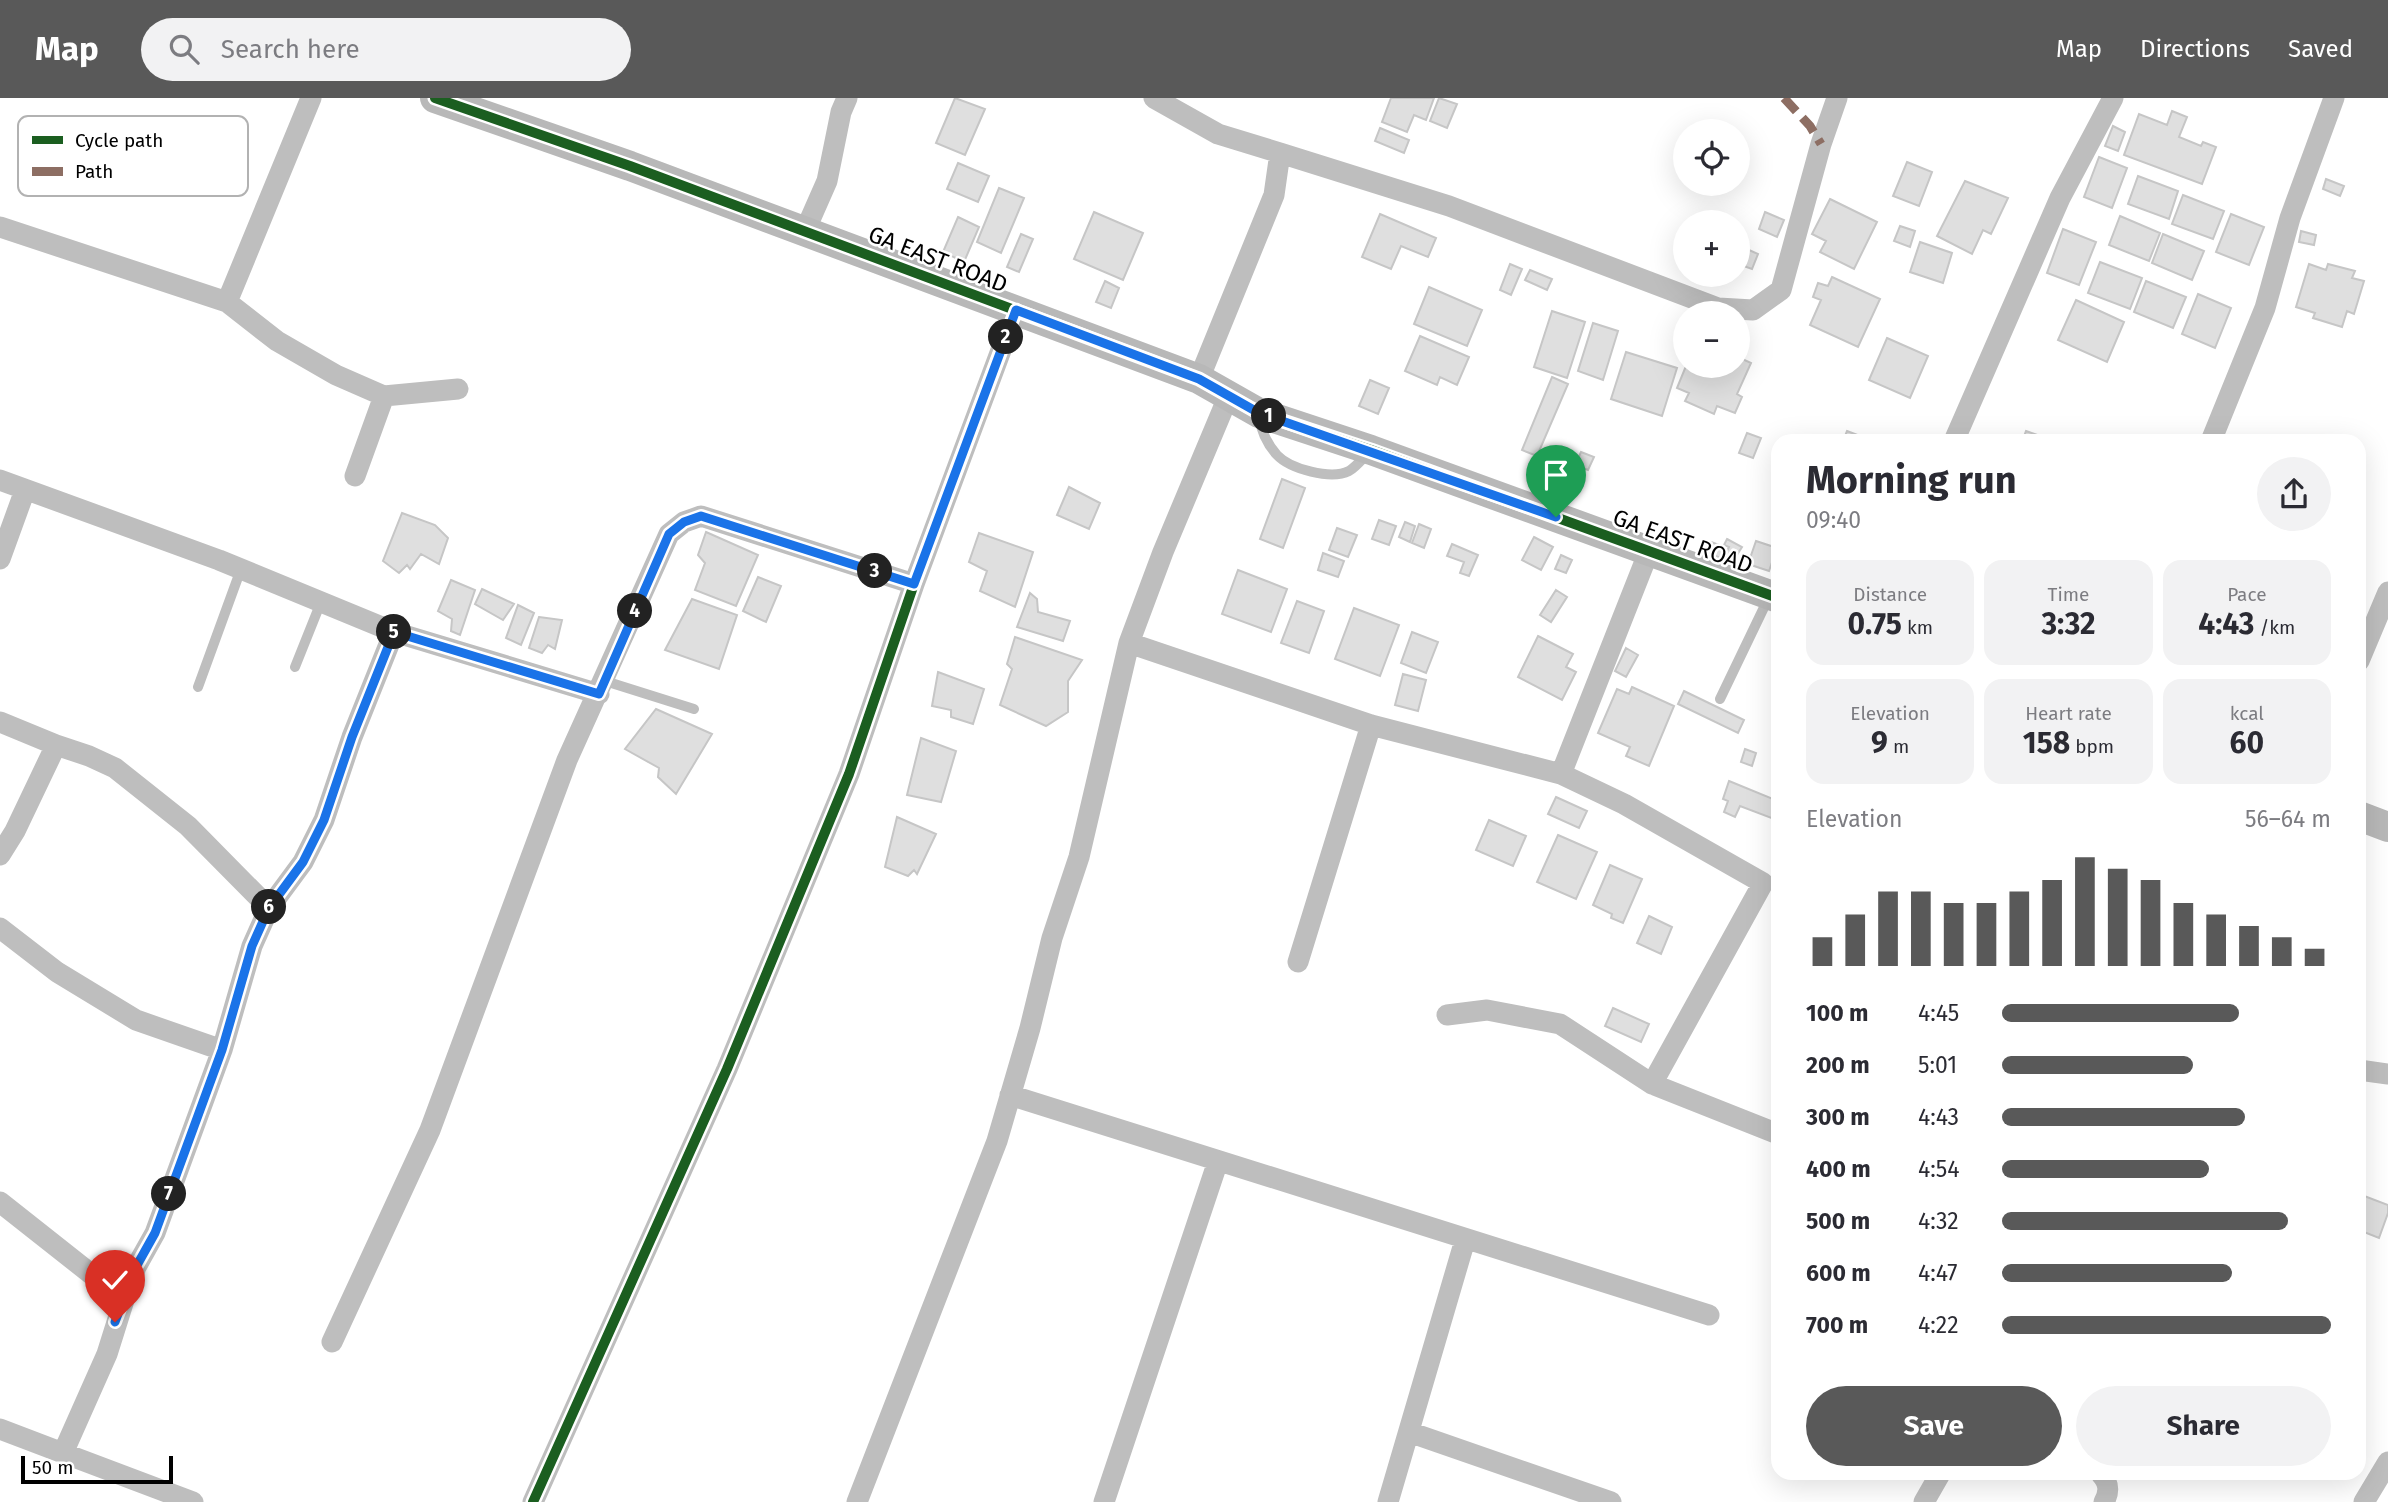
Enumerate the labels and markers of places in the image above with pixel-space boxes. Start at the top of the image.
pin: 2 [988,320,1024,354]
pin: 1 [1252,398,1286,434]
pin [1526,445,1586,517]
pin: 3 [858,554,892,588]
pin: 4 [618,594,652,628]
pin: 5 [376,614,412,650]
pin: 6 [252,890,286,924]
pin: 7 [152,1176,186,1212]
pin [85,1250,145,1322]

